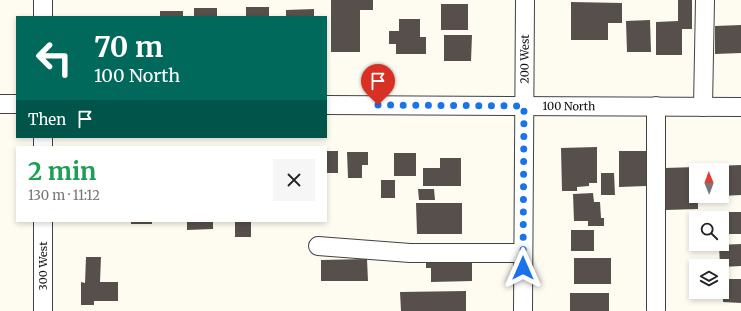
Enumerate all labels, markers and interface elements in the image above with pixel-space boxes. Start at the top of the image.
text: 70 m [94,29,163,65]
icon: left [28,32,80,84]
street label: 200 West [517,34,532,84]
text: 100 North [94,64,180,87]
pin [361,64,395,105]
icon: arrive [367,70,389,92]
street label: 100 North [543,99,596,113]
icon: arrive [74,108,96,130]
text: Then [28,110,66,129]
text: 2 min [28,156,96,187]
button: close [273,159,315,201]
north arrow [689,163,729,203]
map controls [689,163,729,299]
text: 130 m · 11:12 [28,187,100,204]
button: search [689,211,729,251]
street label: 300 West [36,241,50,291]
position arrow [502,247,544,289]
button: layers [689,259,729,299]

